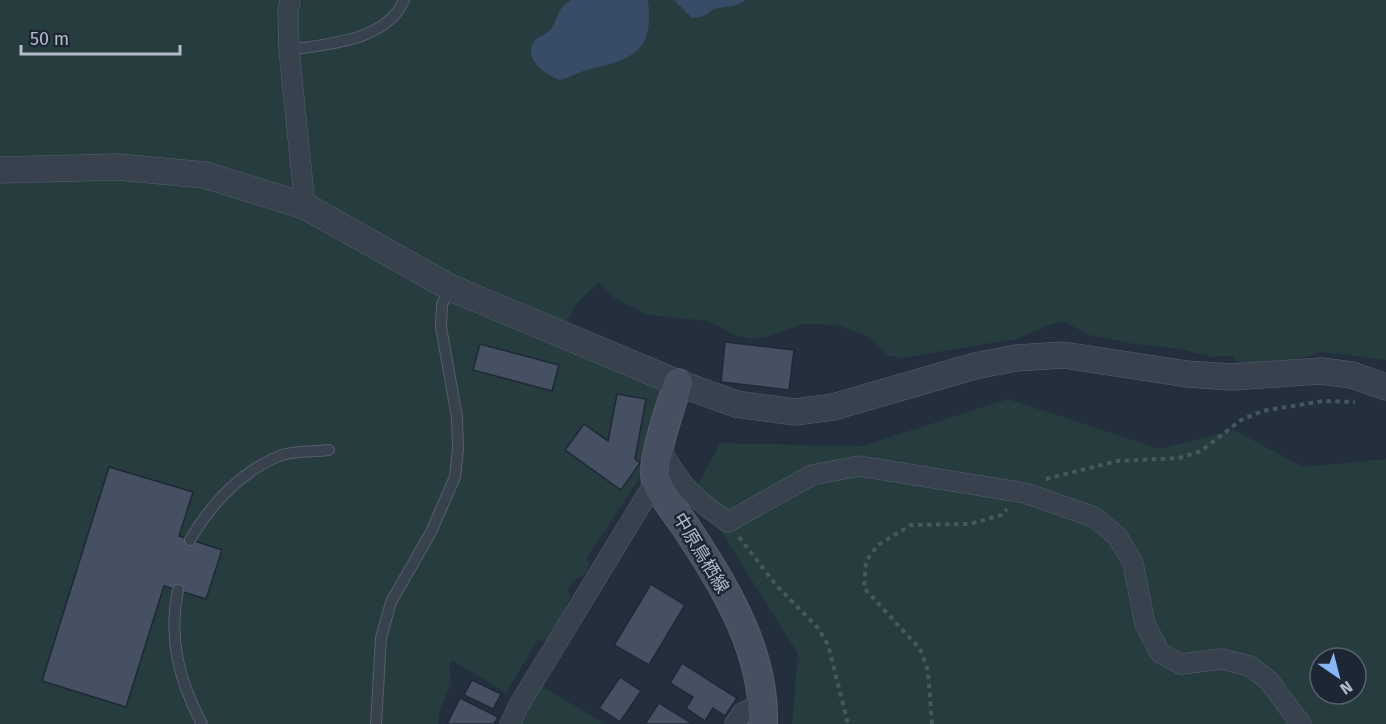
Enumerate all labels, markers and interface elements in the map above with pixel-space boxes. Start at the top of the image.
scale bar [21,18,180,56]
text: 50 m [30,28,69,50]
street label: 中原鳥栖線 [668,509,734,597]
north arrow [1308,646,1368,706]
text: N [1337,677,1356,699]

